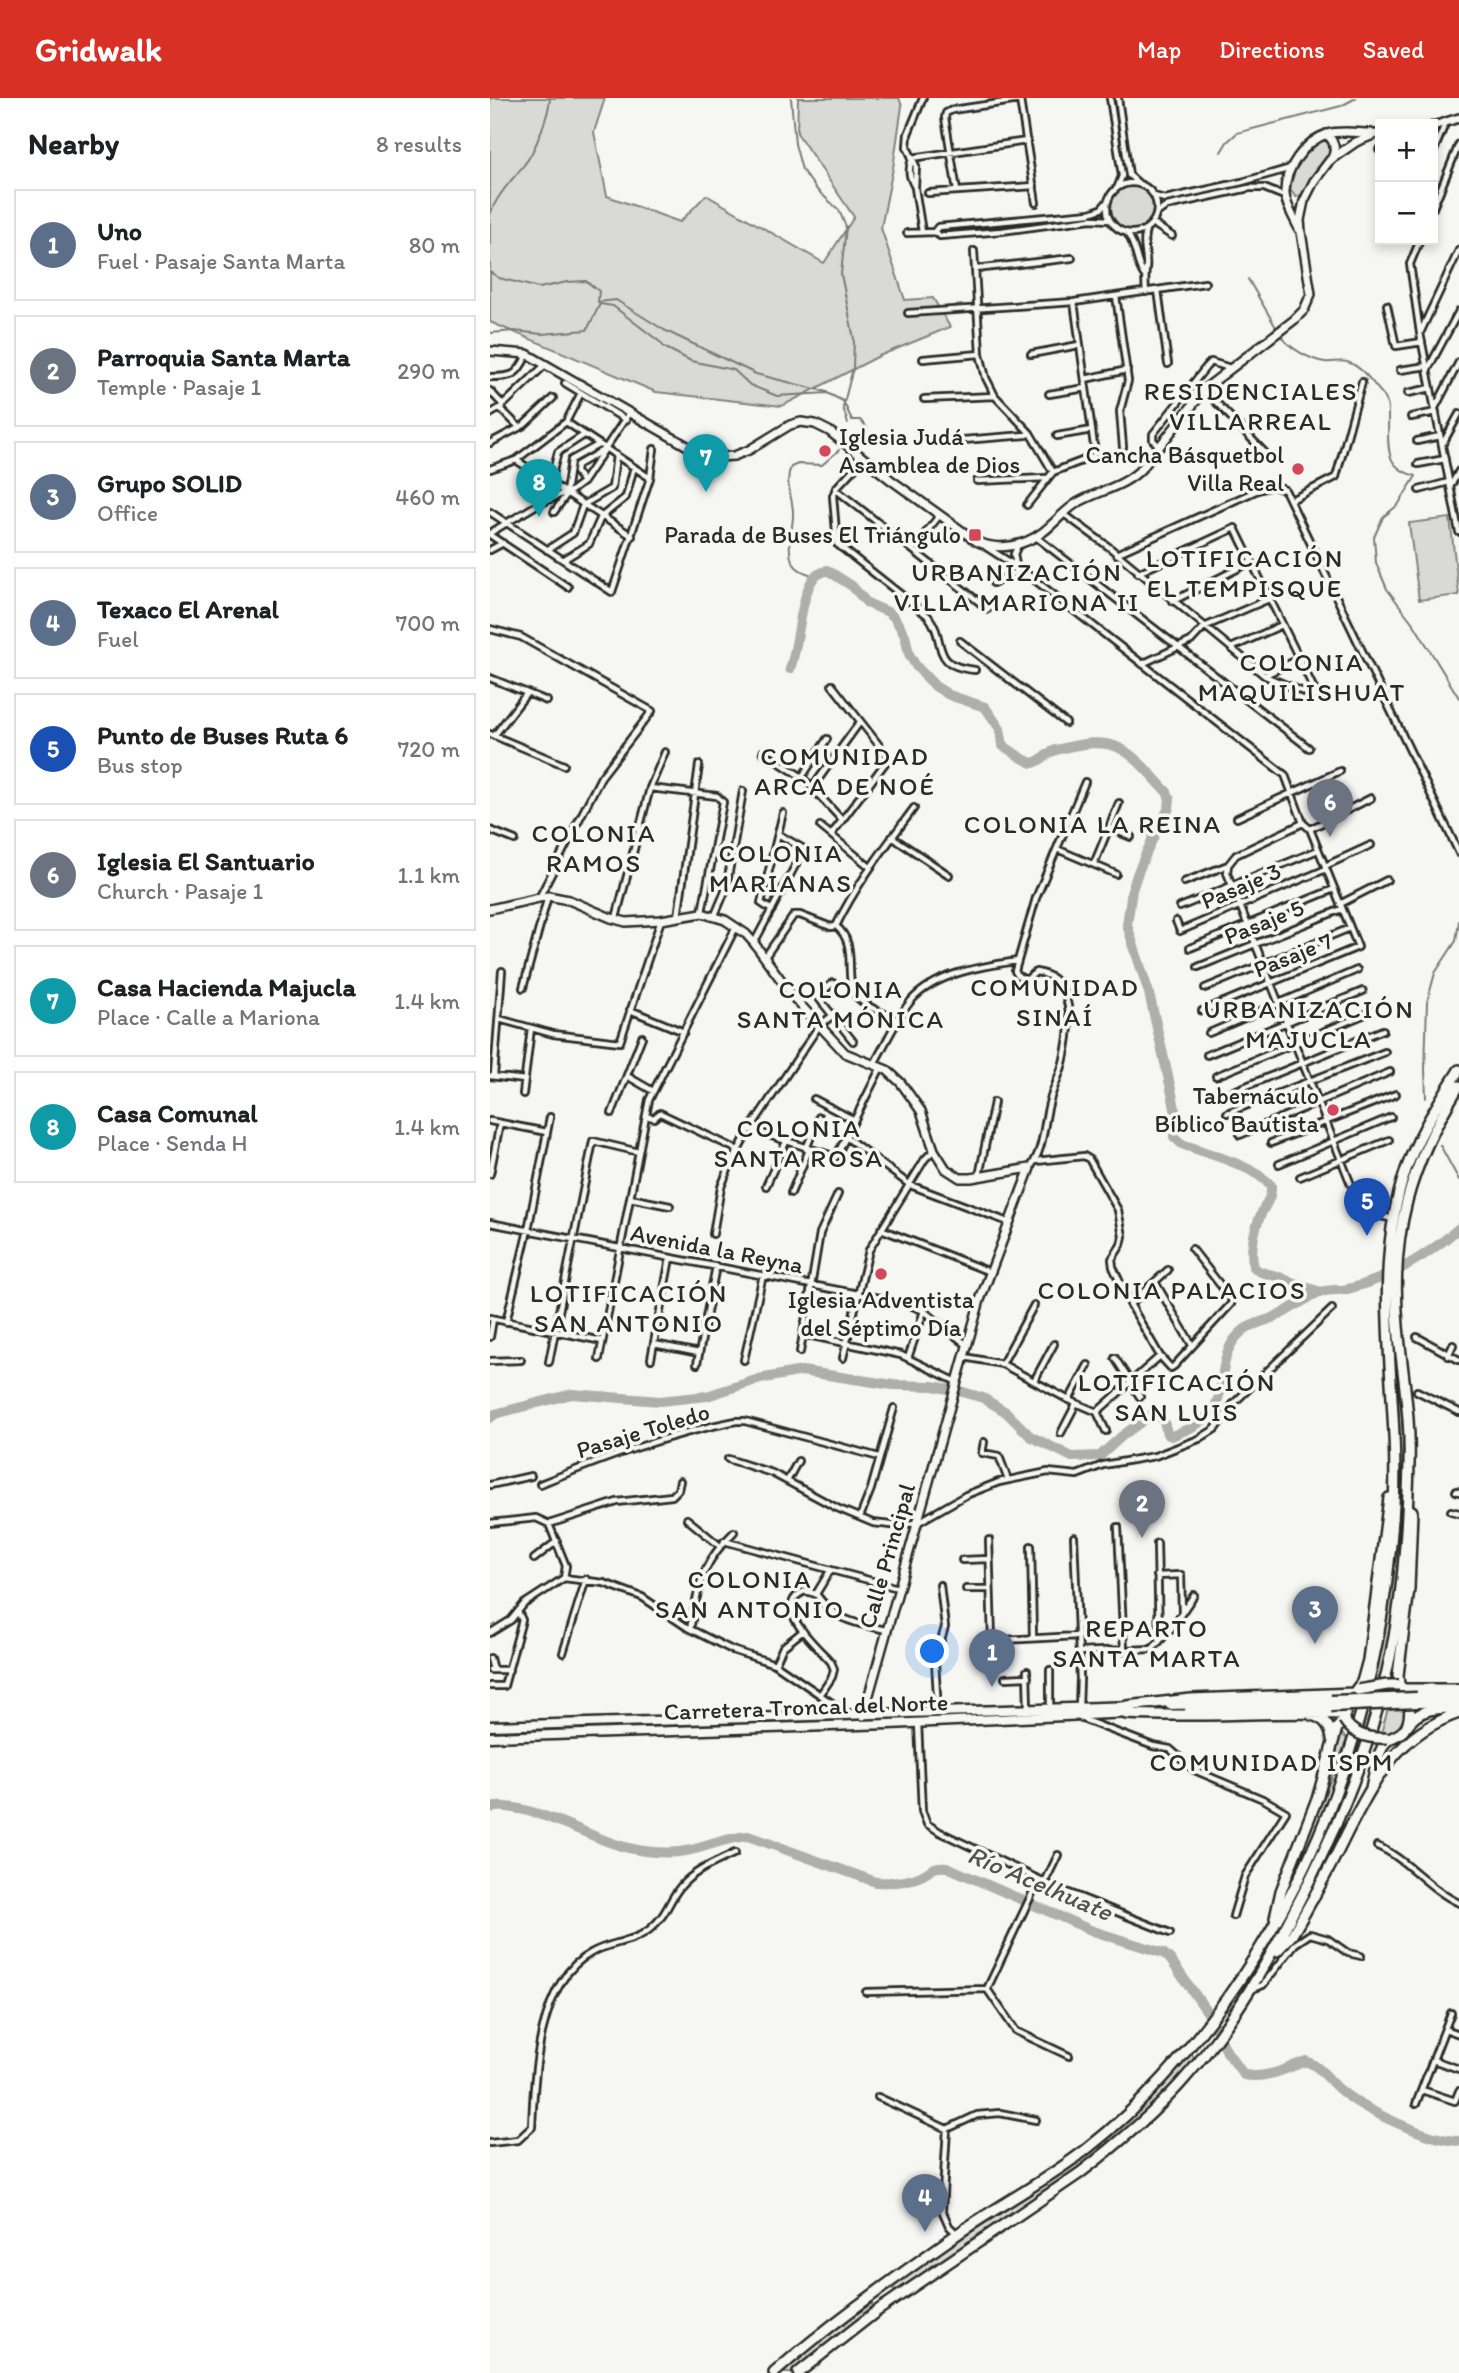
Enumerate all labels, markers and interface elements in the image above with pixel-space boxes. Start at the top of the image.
text: Gridwalk [35,30,162,69]
text: Map [1137,35,1181,64]
text: Directions [1219,35,1325,64]
text: Saved [1363,35,1424,64]
map controls [1375,119,1438,245]
button: + [1375,119,1438,182]
text: Nearby [28,125,119,162]
text: 8 results [376,130,462,158]
button: − [1375,182,1438,245]
text: Uno [97,215,142,247]
text: 1 [48,231,58,259]
text: 80 m [409,231,460,259]
text: Fuel · Pasaje Santa Marta [97,247,345,275]
text: Parroquia Santa Marta [97,341,350,373]
text: 2 [47,357,59,385]
text: 290 m [397,357,460,385]
text: Temple · Pasaje 1 [97,373,261,401]
district label: RESIDENCIALES VILLARREAL [1144,375,1358,437]
place label: Iglesia Judá Asamblea de Dios [839,422,1020,479]
pin: 7 [683,434,729,492]
place label: Cancha Básquetbol Villa Real [1085,440,1284,497]
marker: Iglesia Judá Asamblea de Dios [817,443,833,459]
pin: 8 [516,459,562,517]
marker: Cancha Básquetbol Villa Real [1290,461,1306,477]
text: Grupo SOLID [97,467,242,499]
text: 3 [47,483,59,511]
text: 460 m [395,483,460,511]
text: Office [97,499,158,527]
place label: Parada de Buses El Triángulo [664,520,961,549]
marker: Parada de Buses El Triángulo [967,527,983,543]
district label: LOTIFICACIÓN EL TEMPISQUE [1146,542,1344,604]
district label: URBANIZACIÓN VILLA MARIONA II [894,556,1140,618]
text: Texaco El Arenal [97,593,279,625]
text: 4 [46,609,60,637]
text: 700 m [396,609,460,637]
text: Fuel [97,625,139,653]
district label: COLONIA MAQUILISHUAT [1198,646,1406,708]
text: Punto de Buses Ruta 6 [97,719,348,751]
text: 5 [47,735,59,763]
text: 720 m [398,735,460,763]
district label: COMUNIDAD ARCA DE NOÉ [754,740,936,802]
text: Bus stop [97,751,183,779]
pin: 6 [1307,779,1353,837]
district label: COLONIA LA REINA [964,808,1222,840]
district label: COLONIA RAMOS [531,817,657,879]
district label: COLONIA MARIANAS [709,837,853,899]
text: Iglesia El Santuario [97,845,315,877]
street label: Pasaje 3 [1197,856,1285,915]
text: 6 [47,861,59,889]
text: 1.1 km [397,861,460,889]
text: Church · Pasaje 1 [97,877,263,905]
street label: Pasaje 5 [1220,892,1308,951]
street label: Pasaje 7 [1249,926,1337,983]
text: Casa Hacienda Majucla [97,971,356,1003]
district label: COMUNIDAD SINAÍ [970,971,1140,1033]
district label: COLONIA SANTA MÓNICA [737,973,945,1035]
text: 7 [47,987,59,1015]
text: 1.4 km [394,987,460,1015]
district label: URBANIZACIÓN MAJUCLA [1203,993,1415,1055]
text: Place · Calle a Mariona [97,1003,320,1031]
place label: Tabernáculo Bíblico Bautista [1155,1081,1320,1138]
text: Casa Comunal [97,1097,258,1129]
marker: Tabernáculo Bíblico Bautista [1325,1102,1341,1118]
district label: COLONIA SANTA ROSA [714,1112,884,1174]
text: 8 [47,1113,59,1141]
text: 1.4 km [394,1113,460,1141]
text: Place · Senda H [97,1129,248,1157]
pin: 5 [1344,1178,1390,1236]
street label: Avenida la Reyna [628,1218,806,1280]
marker: Iglesia Adventista del Séptimo Día [873,1266,889,1282]
district label: COLONIA PALACIOS [1038,1274,1307,1306]
district label: LOTIFICACIÓN SAN ANTONIO [530,1277,728,1339]
place label: Iglesia Adventista del Séptimo Día [788,1285,975,1342]
district label: LOTIFICACIÓN SAN LUIS [1078,1366,1276,1428]
street label: Pasaje Toledo [573,1397,713,1465]
street label: Calle Principal [852,1480,921,1632]
pin: 2 [1119,1480,1165,1538]
district label: COLONIA SAN ANTONIO [655,1563,845,1625]
pin: 3 [1292,1586,1338,1644]
district label: REPARTO SANTA MARTA [1052,1612,1242,1674]
pin: 1 [969,1629,1015,1687]
your location [915,1634,949,1668]
street label: Carretera Troncal del Norte [663,1687,949,1726]
district label: COMUNIDAD ISPM [1150,1746,1394,1778]
water label: Río Acelhuate [963,1838,1119,1928]
pin: 4 [902,2174,948,2232]

